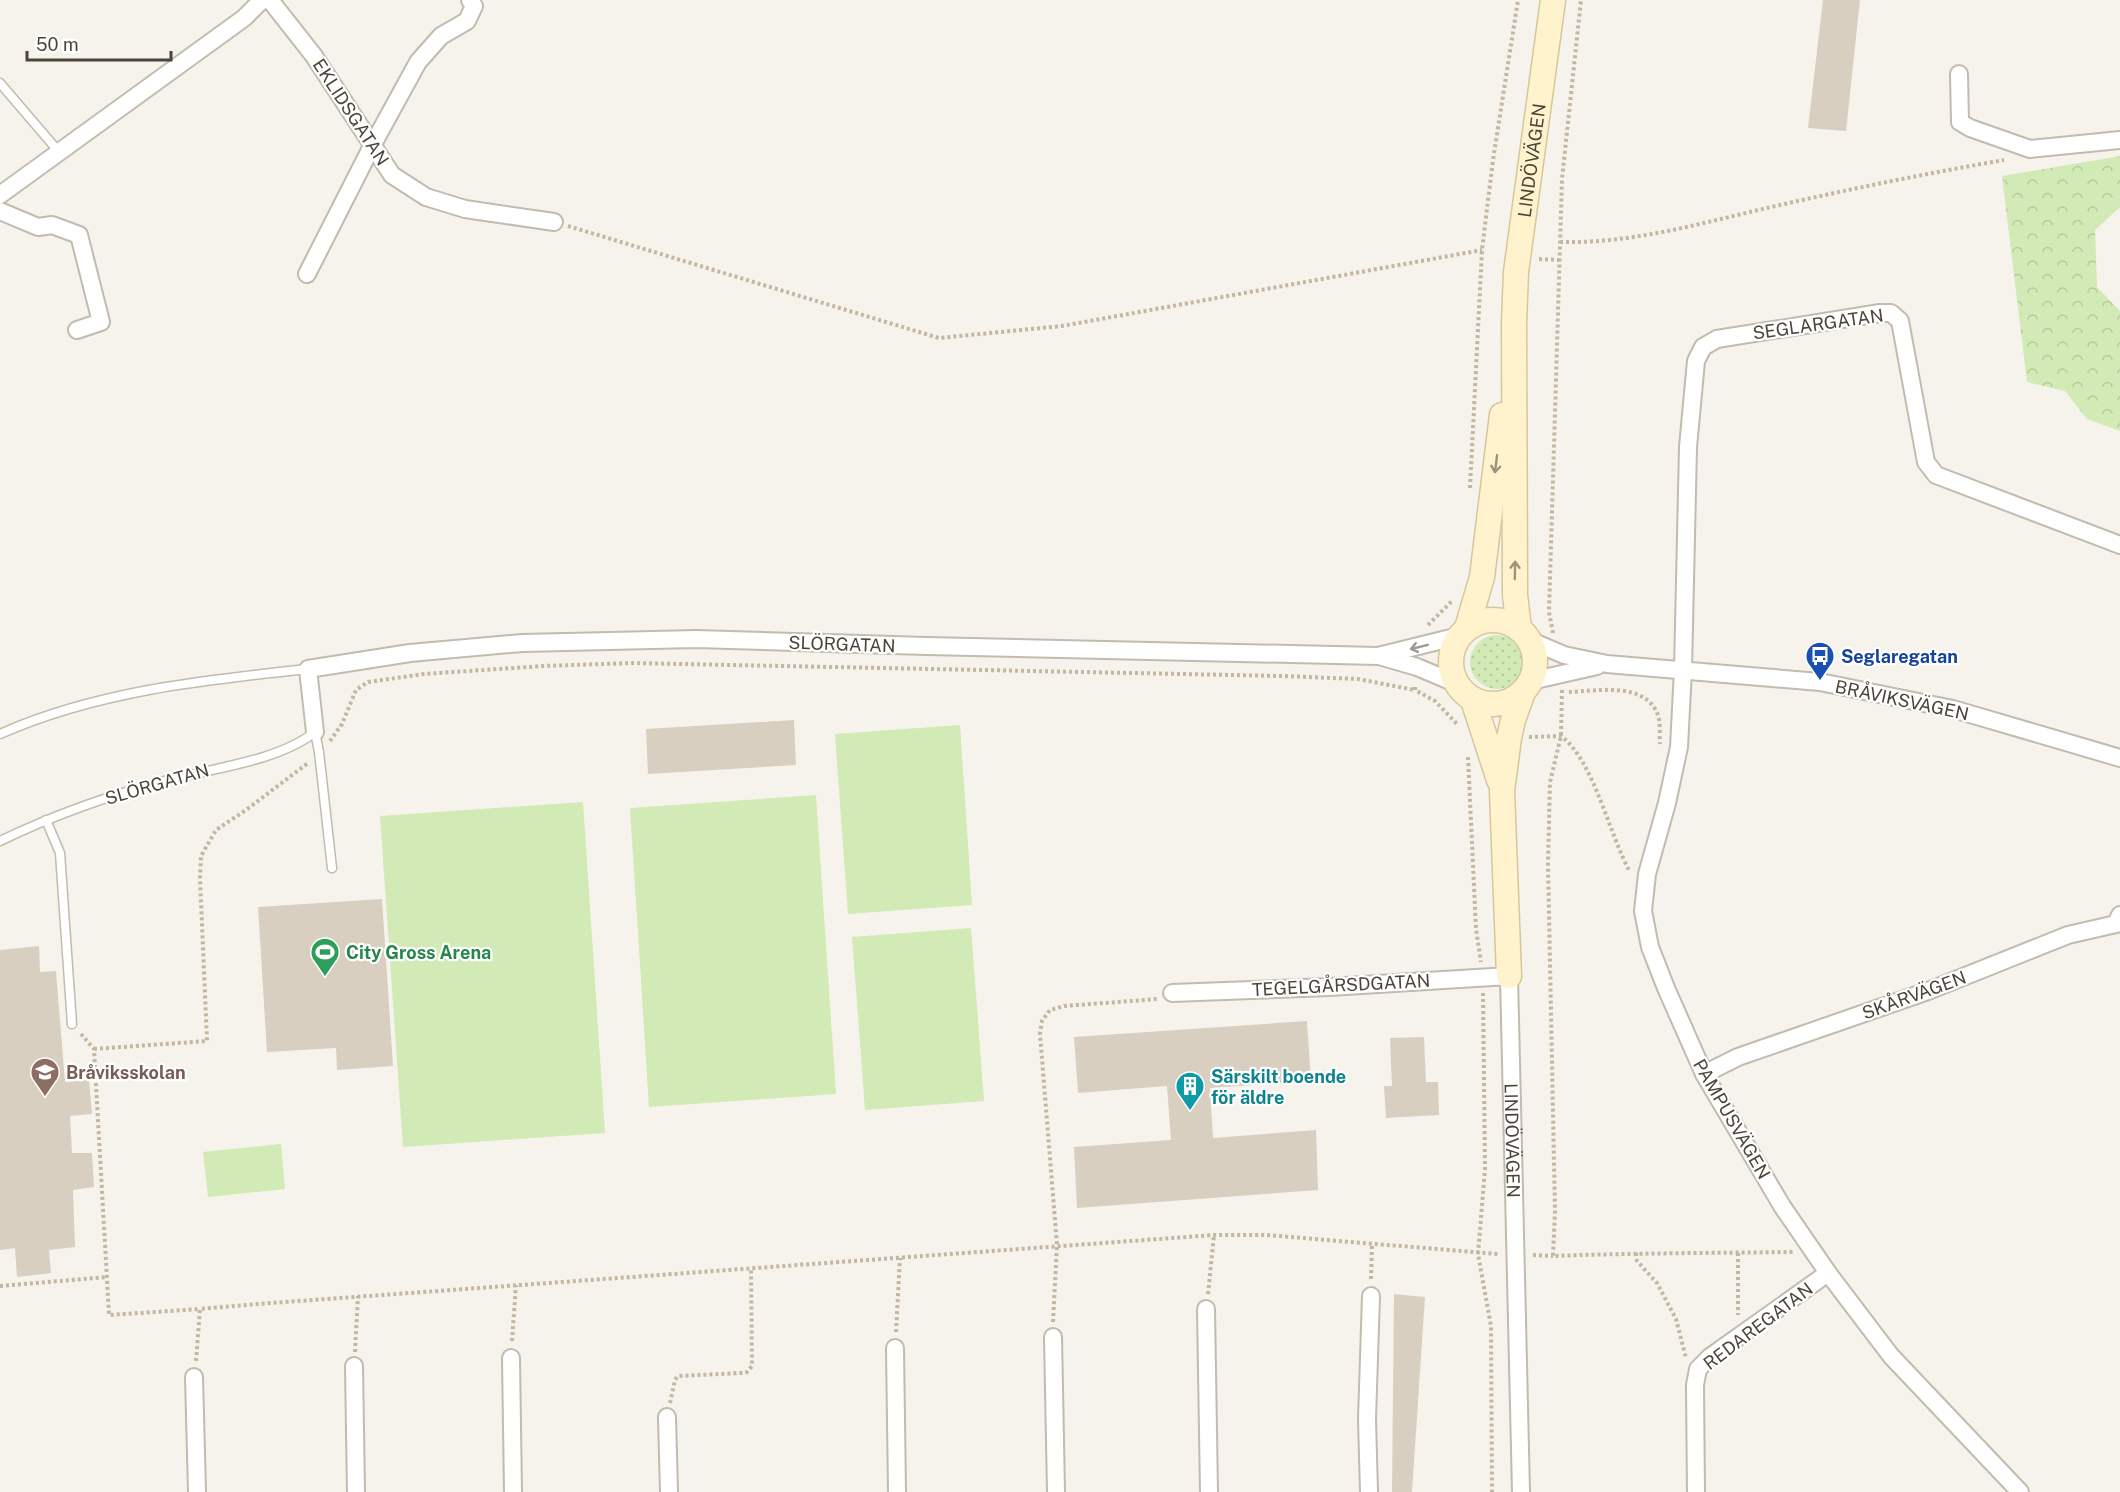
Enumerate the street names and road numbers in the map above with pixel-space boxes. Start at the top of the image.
street label: EKLIDSGATAN [309,55,393,169]
street label: LINDÖVÄGEN [1513,102,1549,219]
street label: SEGLARGATAN [1751,304,1885,344]
street label: SLÖRGATAN [788,631,896,656]
street label: BRÅVIKSVÄGEN [1833,674,1971,724]
street label: SLÖRGATAN [102,758,211,809]
street label: SKÅRVÄGEN [1858,965,1969,1024]
street label: TEGELGÅRSDGATAN [1251,968,1431,1000]
street label: PAMPUSVÄGEN [1689,1055,1776,1183]
street label: LINDÖVÄGEN [1501,1083,1525,1198]
street label: REDAREGATAN [1699,1278,1817,1374]

